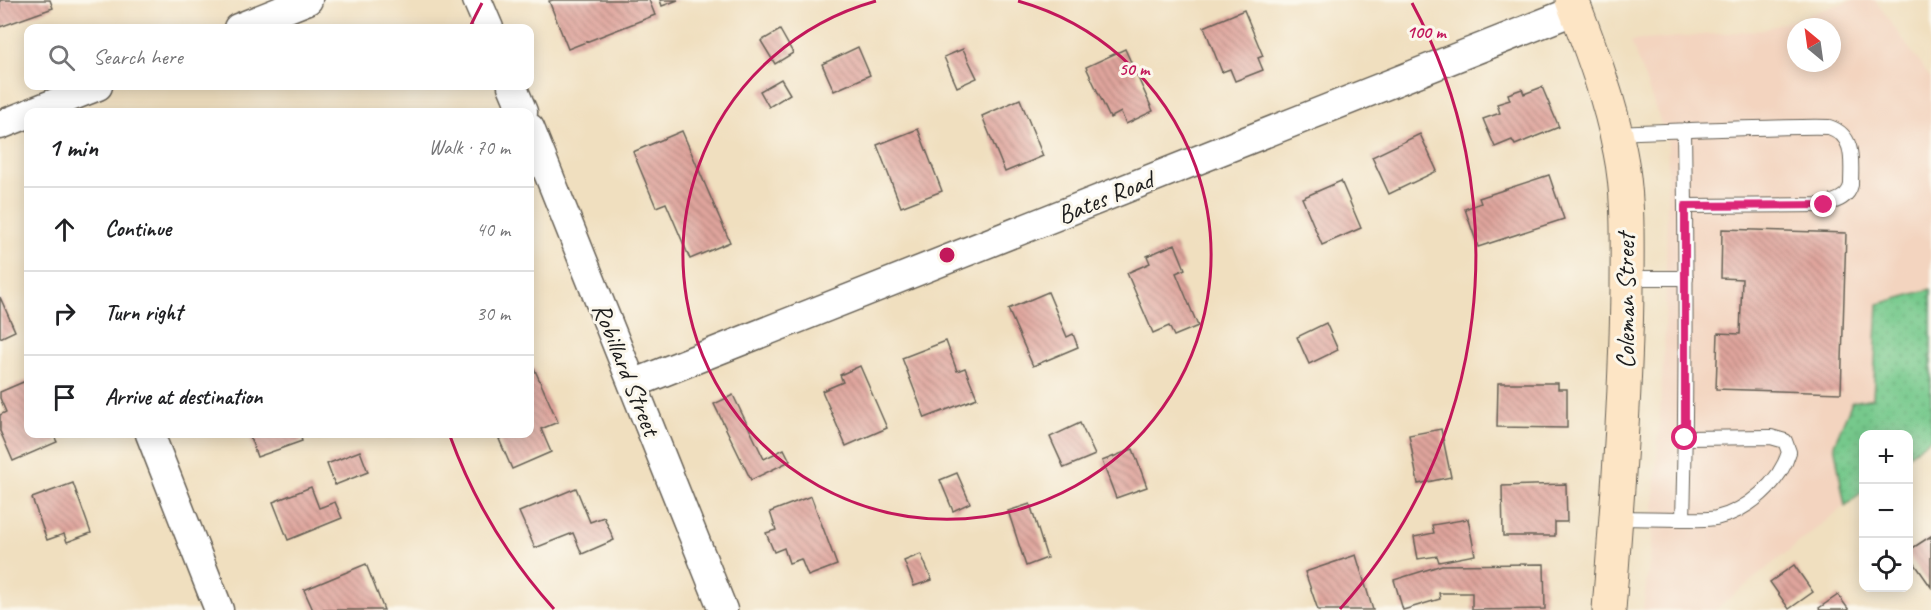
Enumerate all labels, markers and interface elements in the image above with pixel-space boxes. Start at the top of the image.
north arrow [1787,18,1841,72]
text: 100 m [1407,21,1447,43]
search box [24,24,534,90]
icon: search [45,41,78,74]
text: Search here [93,43,183,71]
text: 50 m [1119,58,1151,80]
text: 1 min [48,131,98,164]
text: Walk · 70 m [429,135,510,160]
street label: Bates Road [1052,162,1162,232]
route end [1810,191,1836,217]
icon: ahead [48,213,81,246]
text: Continue [105,215,171,243]
text: 40 m [476,217,510,242]
street label: Coleman Street [1609,230,1642,369]
centre of rings [937,245,957,265]
icon: right [48,297,81,330]
street label: Robillard Street [585,298,669,443]
text: Turn right [105,299,182,327]
text: 30 m [476,301,510,326]
icon: arrive [48,381,81,414]
text: Arrive at destination [105,383,262,411]
route start [1671,424,1697,450]
map controls [1859,430,1913,592]
button: + [1859,430,1913,484]
button: − [1859,484,1913,538]
button: locate [1859,538,1913,592]

